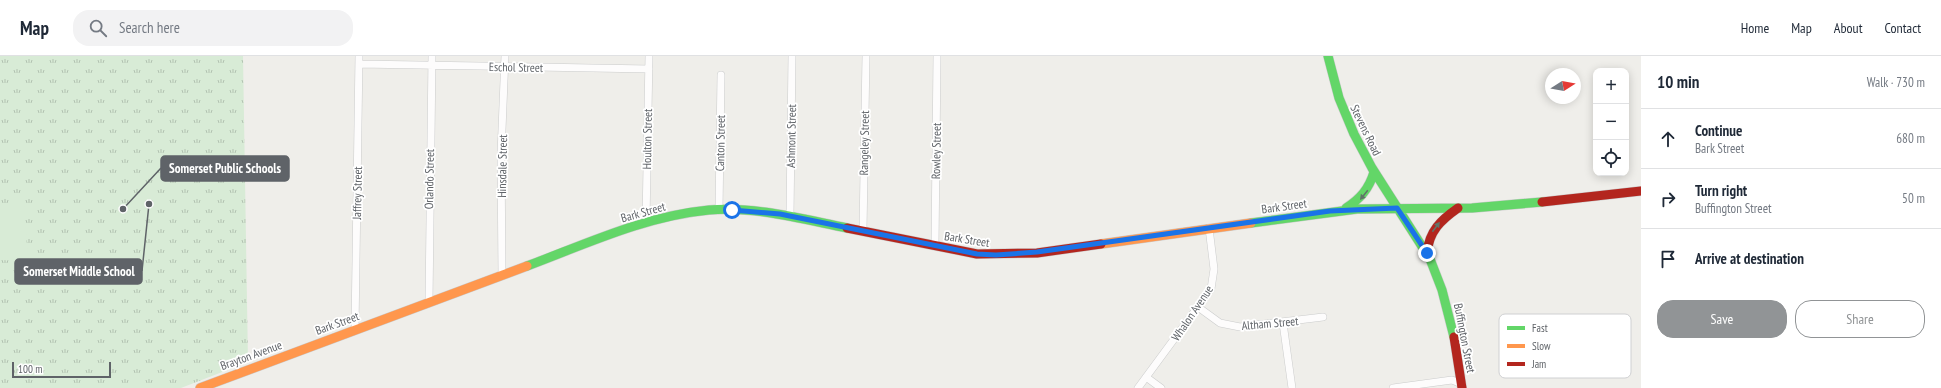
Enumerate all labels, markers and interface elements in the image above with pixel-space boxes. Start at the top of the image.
search box [73,10,353,46]
text: Map [20,16,49,40]
icon: search [87,17,109,39]
text: Search here [119,18,180,37]
text: Home [1741,19,1769,37]
text: Map [1791,19,1812,37]
text: About [1834,19,1863,37]
text: Contact [1885,19,1921,37]
street label: Eschol Street [489,59,544,75]
north arrow [1545,68,1581,104]
map controls [1593,68,1629,176]
button: + [1593,68,1629,104]
text: 10 min [1657,71,1699,93]
text: Walk · 730 m [1867,74,1925,91]
street label: Stevens Road [1347,102,1385,158]
street label: Ashmont Street [783,103,799,168]
button: − [1593,104,1629,140]
street label: Houlton Street [639,108,655,169]
street label: Rangeley Street [856,110,872,176]
street label: Canton Street [712,114,728,171]
text: Continue [1695,121,1742,140]
street label: Rowley Street [928,122,944,179]
icon: ahead [1657,128,1679,150]
text: 680 m [1896,130,1925,147]
street label: Hinsdale Street [494,133,510,198]
button: locate [1593,140,1629,176]
text: Bark Street [1695,140,1744,157]
street label: Orlando Street [421,148,437,209]
callout: Somerset Public Schools [161,156,289,181]
text: Somerset Public Schools [169,160,281,177]
street label: Jaffrey Street [349,165,365,221]
text: Turn right [1695,181,1747,200]
icon: right [1657,188,1679,210]
one-way arrow [1360,189,1368,200]
text: 50 m [1902,190,1925,207]
street label: Bark Street [1260,195,1308,217]
street label: Bark Street [619,198,668,225]
text: Buffington Street [1695,200,1772,217]
route start [723,201,741,219]
one-way arrow [1432,221,1440,232]
street label: Bark Street [943,228,991,250]
route end [1418,244,1436,262]
icon: arrive [1657,248,1679,270]
text: Arrive at destination [1695,249,1804,268]
callout: Somerset Middle School [15,259,142,284]
text: Somerset Middle School [23,263,136,280]
street label: Whalon Avenue [1168,282,1216,344]
button: Save [1657,300,1787,338]
button: Share [1795,300,1925,338]
street label: Buffington Street [1451,302,1479,375]
street label: Bark Street [313,308,362,338]
street label: Altham Street [1241,313,1300,333]
legend [1499,314,1631,378]
text: Fast [1532,321,1548,335]
street label: Brayton Avenue [218,337,284,373]
text: Slow [1532,339,1551,353]
text: Jam [1531,357,1546,371]
scale bar [12,360,111,379]
text: 100 m [18,362,42,376]

